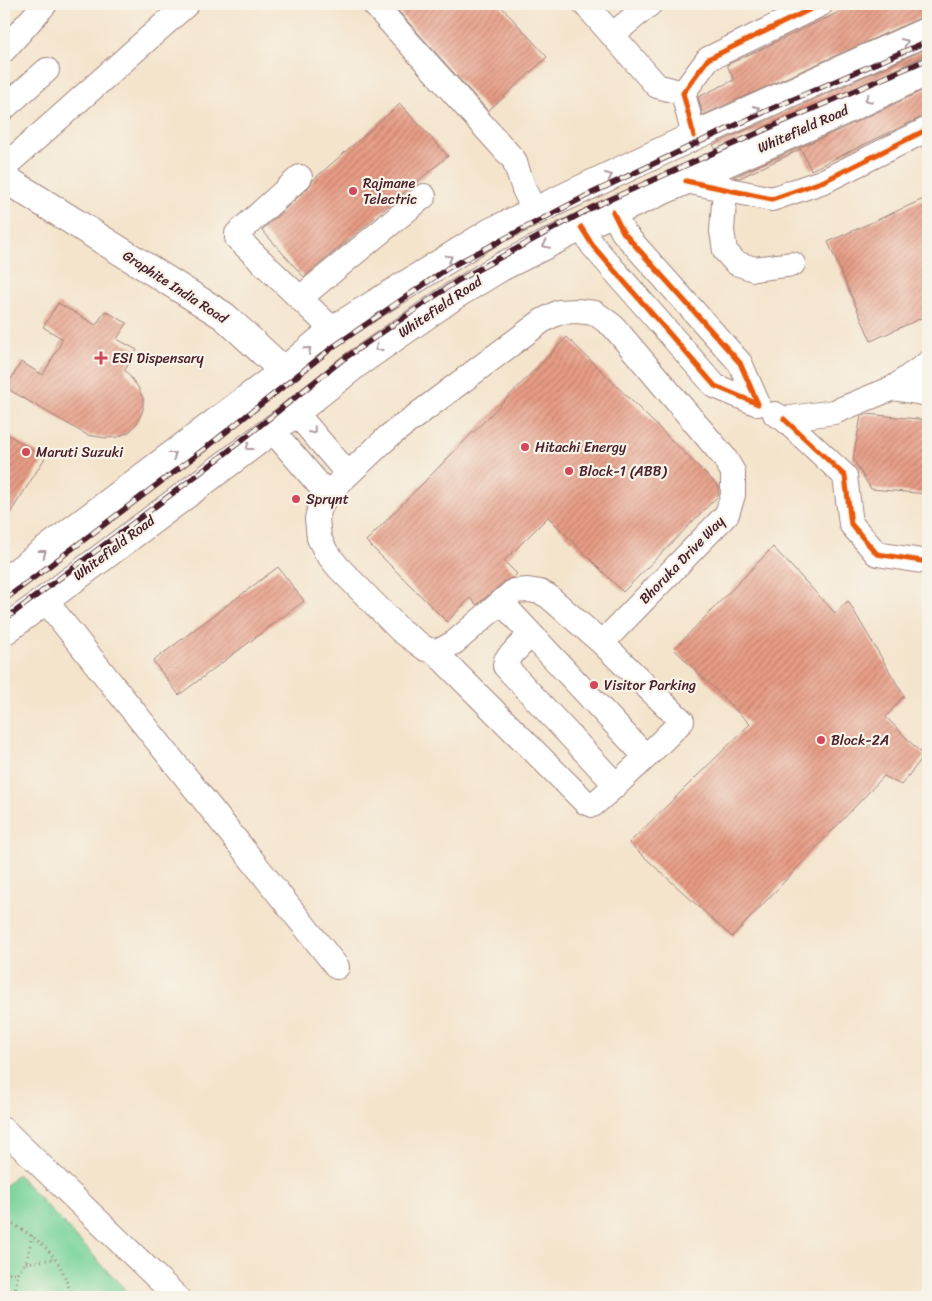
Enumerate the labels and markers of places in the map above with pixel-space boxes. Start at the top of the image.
place label: Rajmane Telectric [363,171,417,212]
marker: Rajmane Telectric [347,185,359,197]
place label: ESI Dispensary [112,346,205,371]
marker: ESI Dispensary [94,351,108,365]
place label: Hitachi Energy [535,435,627,460]
place label: Maruti Suzuki [36,440,124,465]
marker: Hitachi Energy [519,441,531,453]
marker: Maruti Suzuki [20,446,32,458]
place label: Block-1 (ABB) [579,459,667,484]
marker: Block-1 (ABB) [563,465,575,477]
place label: Sprynt [306,487,349,512]
marker: Sprynt [290,493,302,505]
place label: Visitor Parking [604,673,696,698]
marker: Visitor Parking [588,679,600,691]
place label: Block-2A [831,728,889,753]
marker: Block-2A [815,734,827,746]

